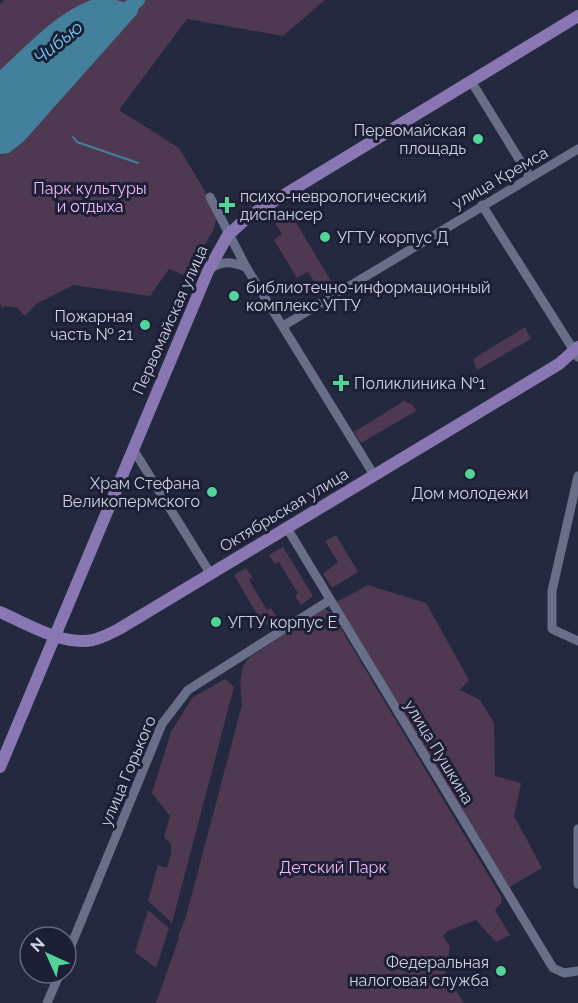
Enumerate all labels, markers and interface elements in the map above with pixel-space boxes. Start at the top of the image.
water label: Чибью [29,16,87,68]
place label: Первомайская площадь [354,121,466,158]
marker: Первомайская площадь [471,132,485,146]
street label: улица Кремса [449,143,551,213]
park label: Парк культуры и отдыха [33,179,147,216]
place label: психо-неврологический диспансер [240,187,427,224]
marker: психо-неврологический диспансер [218,196,236,214]
place label: УГТУ корпус Д [337,228,448,247]
marker: УГТУ корпус Д [318,230,332,244]
street label: Первомайская улица [129,243,211,397]
place label: библиотечно-информационный комплекс УГТУ [246,278,491,315]
marker: библиотечно-информационный комплекс УГТУ [227,289,241,303]
place label: Пожарная часть № 21 [50,307,133,344]
marker: Пожарная часть № 21 [138,318,152,332]
marker: Поликлиника №1 [332,374,350,392]
place label: Поликлиника №1 [354,374,486,393]
street label: Октябрьская улица [216,464,352,556]
marker: Дом молодежи [463,467,477,481]
place label: Храм Стефана Великопермского [62,474,200,511]
place label: Дом молодежи [412,484,528,503]
marker: Храм Стефана Великопермского [205,485,219,499]
place label: УГТУ корпус Е [228,613,337,632]
marker: УГТУ корпус Е [209,615,223,629]
street label: улица Пушкина [400,696,478,808]
street label: улица Горького [96,713,160,829]
park label: Детский Парк [279,858,387,877]
north arrow [18,925,78,985]
text: N [27,934,49,956]
place label: Федеральная налоговая служба [349,953,489,990]
marker: Федеральная налоговая служба [494,964,508,978]

